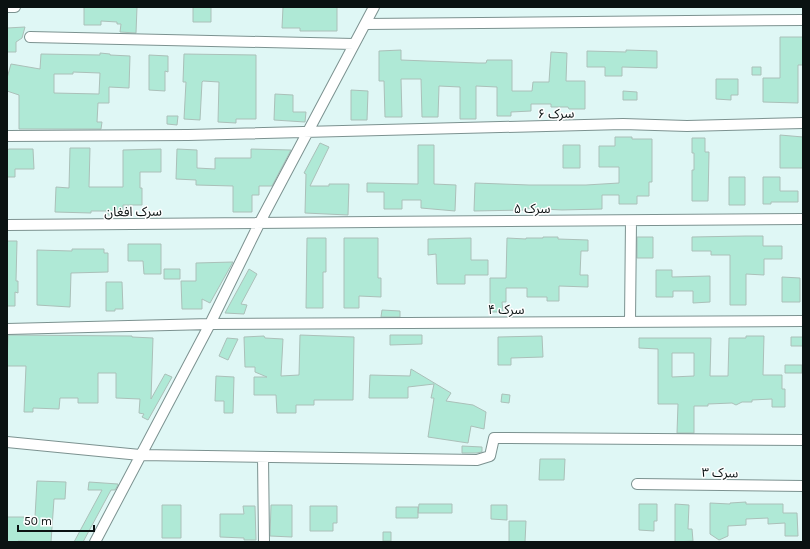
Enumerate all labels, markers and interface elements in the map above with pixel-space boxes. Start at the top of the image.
street label: سرک ۶ [538,106,575,121]
street label: سرک ۵ [514,201,550,216]
street label: سرک افغان [104,203,162,221]
street label: سرک ۴ [488,302,524,317]
street label: سرک ۳ [701,465,738,480]
scale bar [18,507,94,533]
text: 50 m [24,514,52,528]

